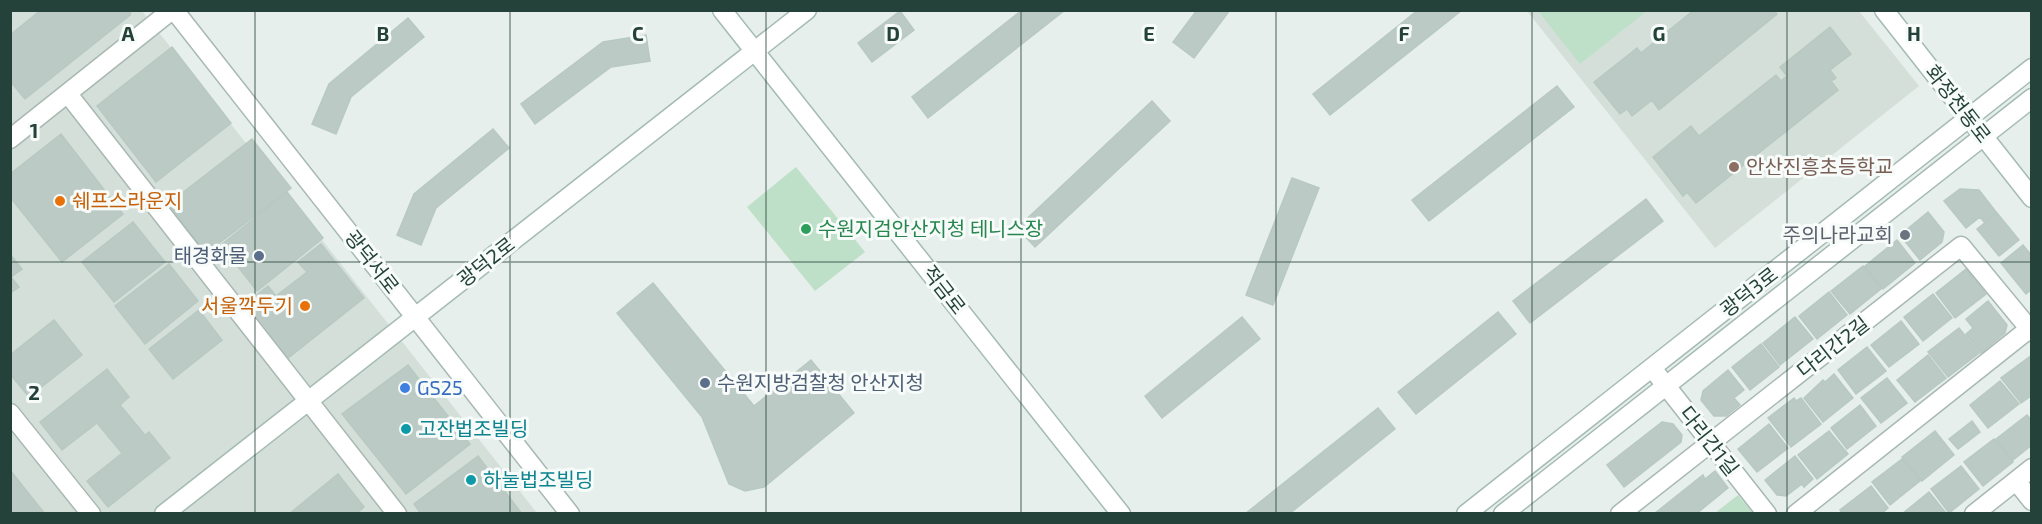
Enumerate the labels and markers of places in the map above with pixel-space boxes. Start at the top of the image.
place label: 안산진흥초등학교 [1746,154,1893,178]
marker: 안산진흥초등학교 [1727,160,1741,174]
place label: 쉐프스라운지 [72,188,182,212]
marker: 쉐프스라운지 [53,194,67,208]
place label: 수원지검안산지청 테니스장 [818,216,1043,240]
marker: 수원지검안산지청 테니스장 [799,222,813,236]
place label: 주의나라교회 [1783,222,1893,246]
marker: 주의나라교회 [1898,228,1912,242]
place label: 태경화물 [173,243,247,267]
marker: 태경화물 [252,249,266,263]
place label: 서울깍두기 [201,293,293,317]
marker: 서울깍두기 [298,299,312,313]
place label: 수원지방검찰청 안산지청 [717,370,924,394]
place label: GS25 [417,375,463,399]
marker: 수원지방검찰청 안산지청 [698,376,712,390]
marker: GS25 [398,381,412,395]
place label: 고잔법조빌딩 [418,416,528,440]
marker: 고잔법조빌딩 [399,422,413,436]
place label: 하눌법조빌딩 [483,467,593,491]
marker: 하눌법조빌딩 [464,473,478,487]

